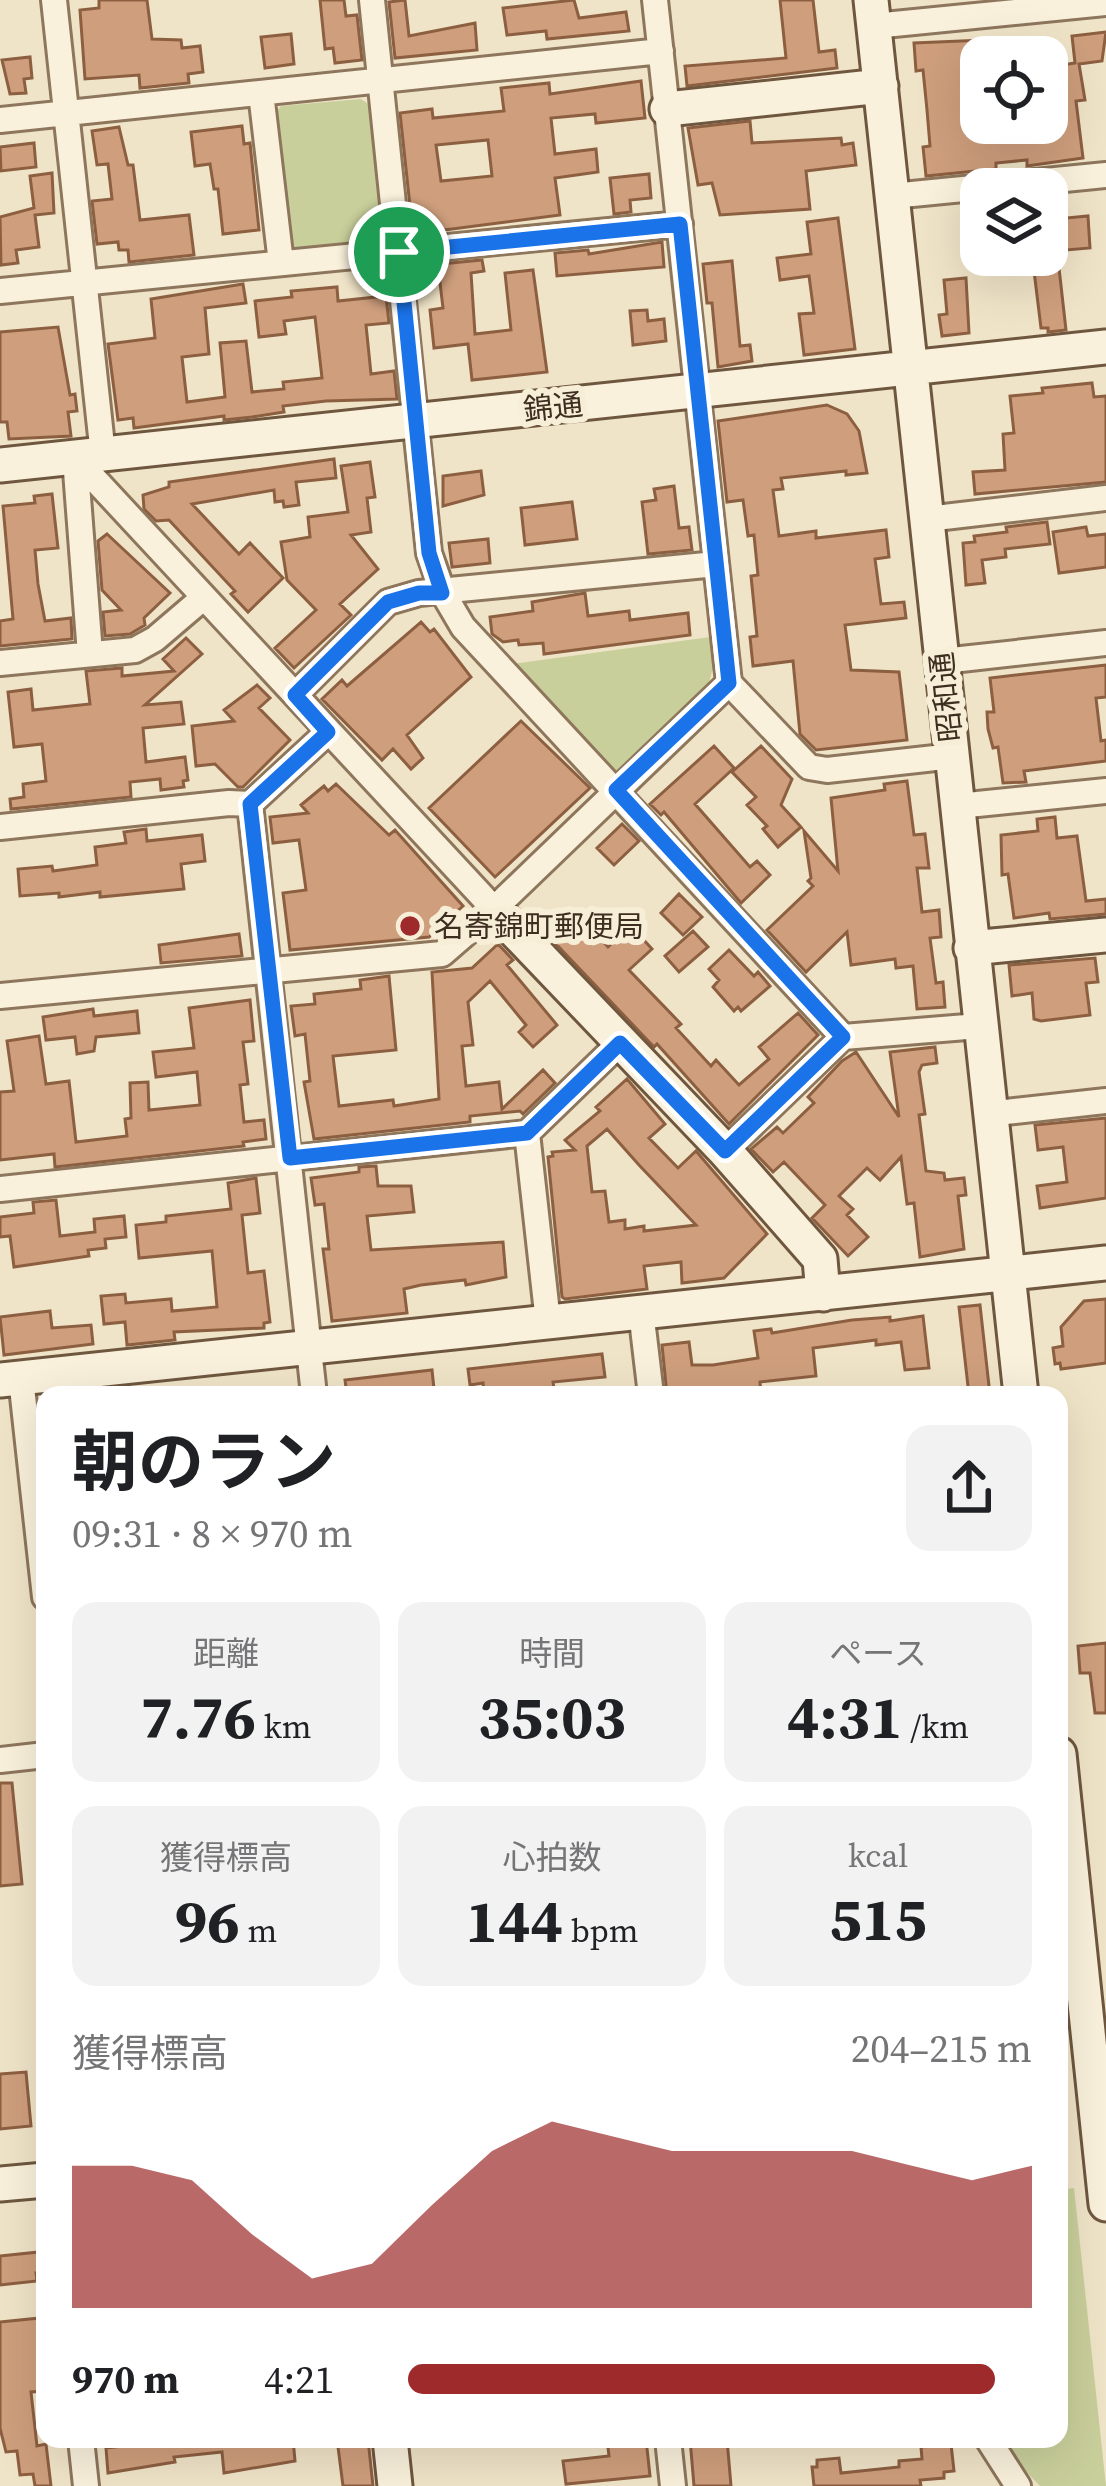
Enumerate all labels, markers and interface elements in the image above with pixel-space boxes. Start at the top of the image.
map controls [960,36,1068,276]
button: locate [960,36,1068,144]
button: layers [960,168,1068,276]
pin [348,201,450,303]
icon: arrive [366,219,432,285]
street label: 錦通 [521,383,585,431]
street label: 昭和通 [921,650,971,744]
place label: 名寄錦町郵便局 [434,906,644,947]
marker: 名寄錦町郵便局 [397,913,423,939]
text: 朝のラン [72,1417,336,1507]
button: share [906,1425,1032,1551]
text: 09:31 · 8 × 970 m [72,1507,353,1560]
text: 距離 [193,1631,259,1676]
text: 時間 [519,1631,585,1676]
text: ペース [829,1631,927,1676]
text: 7.76 [140,1676,256,1758]
text: 35:03 [478,1676,626,1758]
text: 4:31 [787,1676,903,1758]
text: km [256,1704,312,1749]
text: /km [903,1704,969,1749]
text: kcal [848,1833,908,1878]
text: 獲得標高 [160,1835,292,1880]
text: 心拍数 [503,1835,602,1880]
text: 515 [829,1878,927,1960]
text: 96 [175,1880,240,1962]
text: 144 [466,1880,563,1962]
text: m [240,1908,277,1953]
text: bpm [563,1908,638,1953]
text: 204–215 m [851,2022,1032,2075]
text: 獲得標高 [72,2027,228,2080]
text: 970 m [72,2353,179,2406]
text: 4:21 [264,2353,334,2406]

